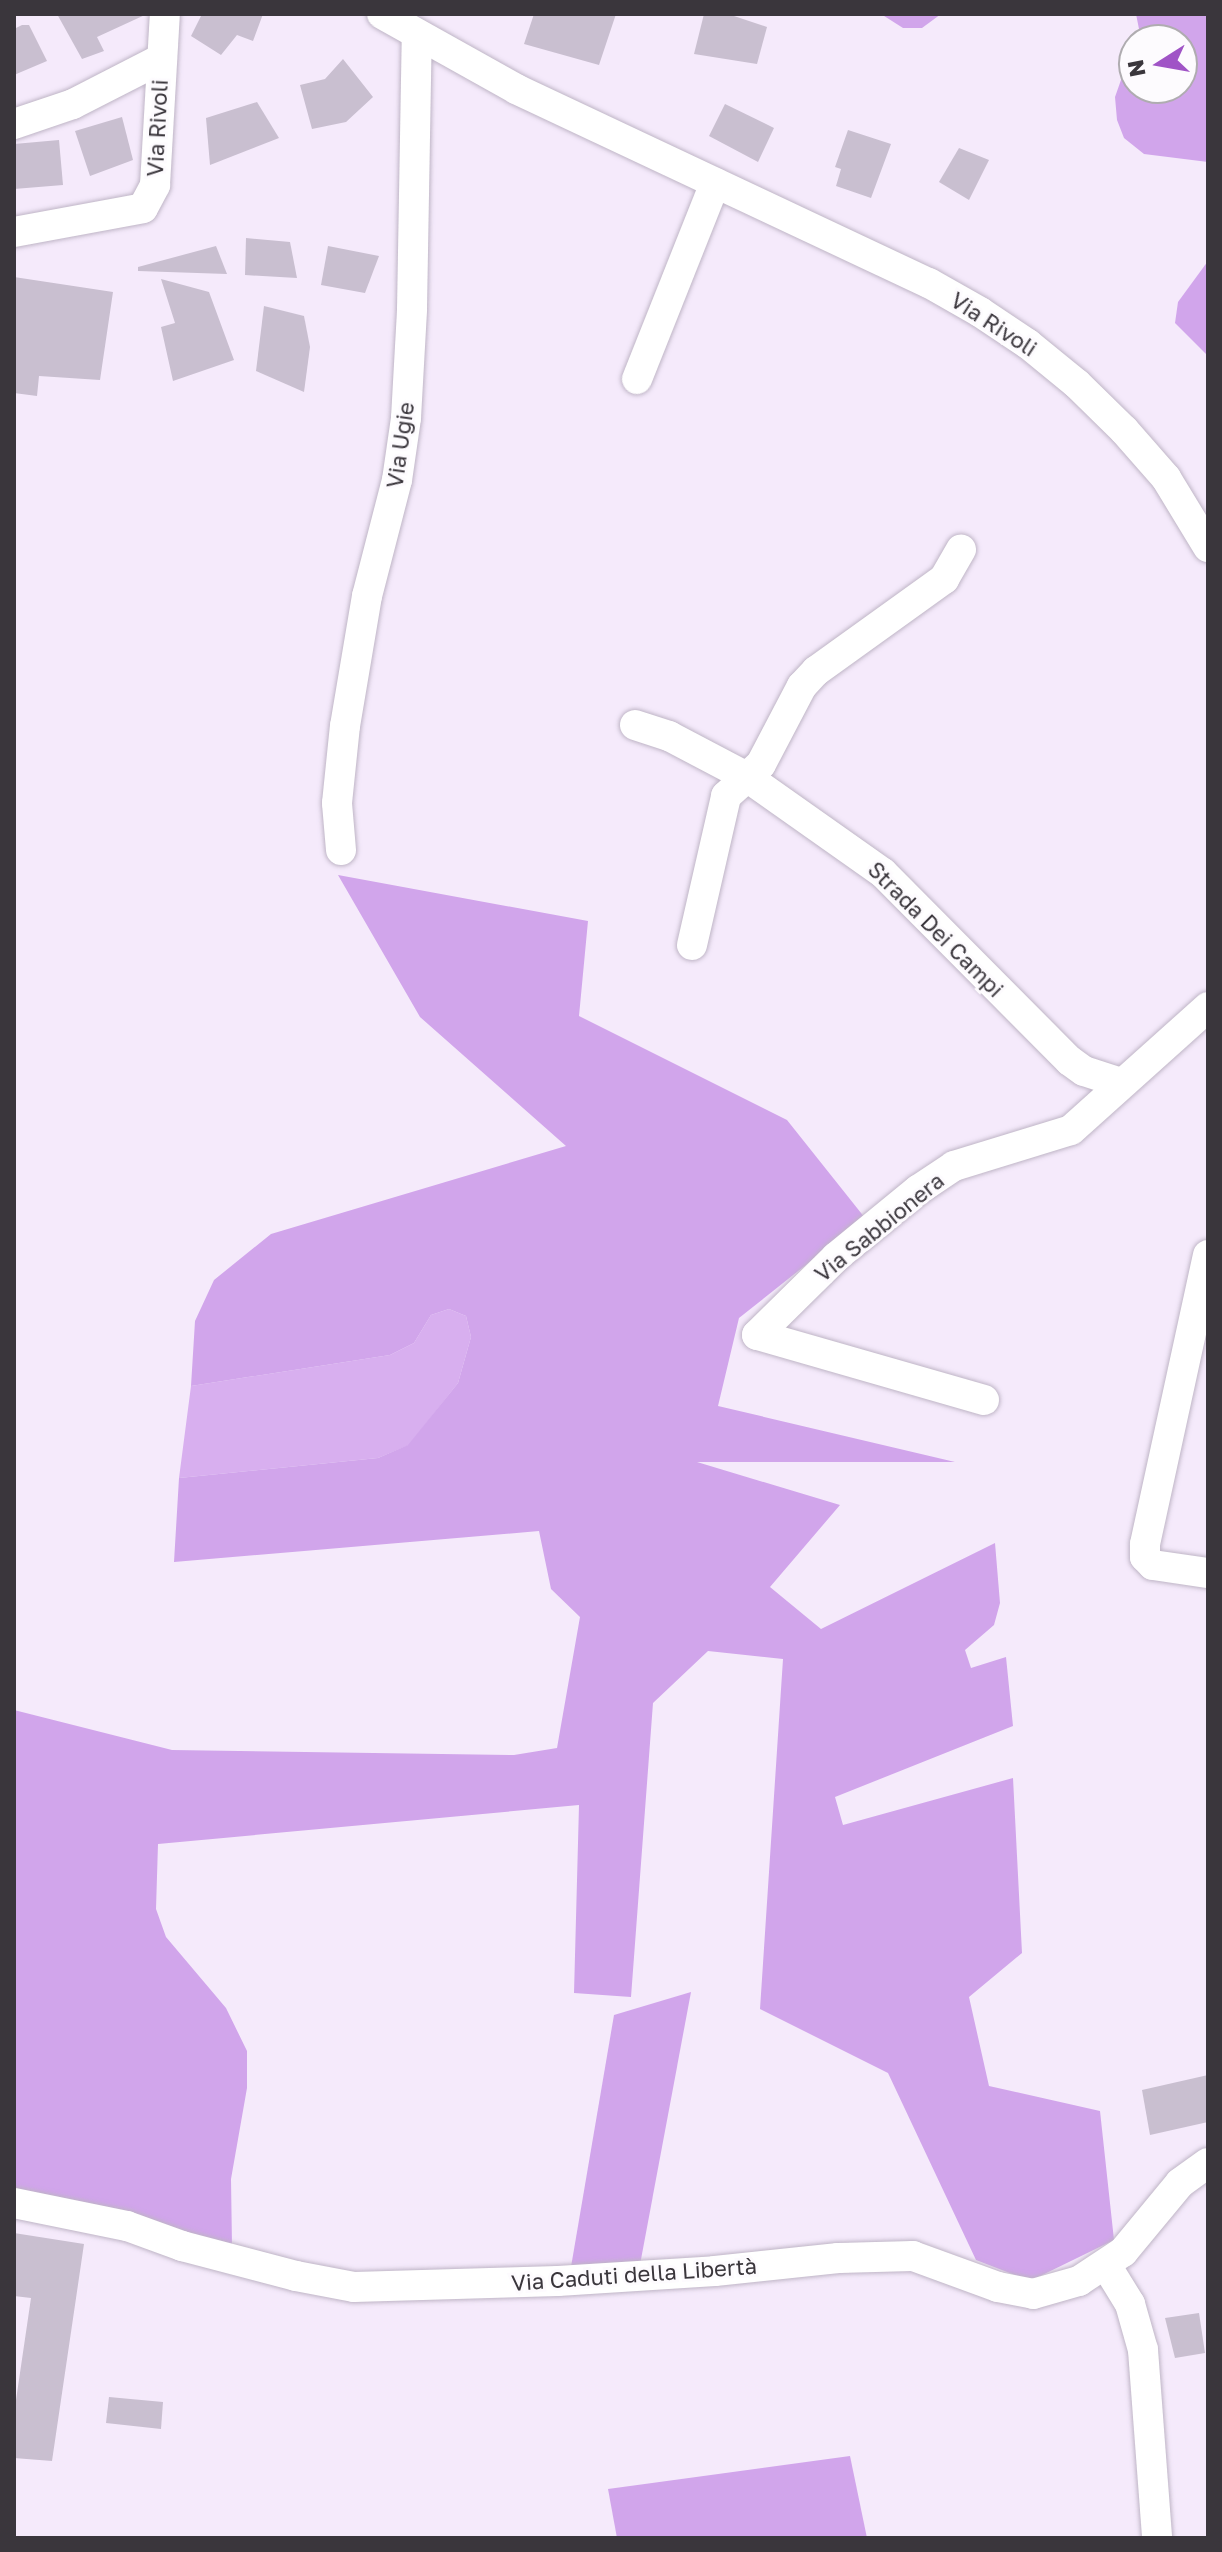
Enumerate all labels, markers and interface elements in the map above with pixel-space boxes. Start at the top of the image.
north arrow [1118,24,1198,104]
text: N [1121,58,1151,79]
street label: Via Rivoli [141,79,173,177]
street label: Via Rivoli [946,286,1042,362]
street label: Via Ugie [381,400,419,490]
street label: Strada Dei Campi [863,856,1009,1002]
street label: Via Sabbionera [809,1167,949,1287]
street label: Via Caduti della Libertà [510,2252,758,2296]

